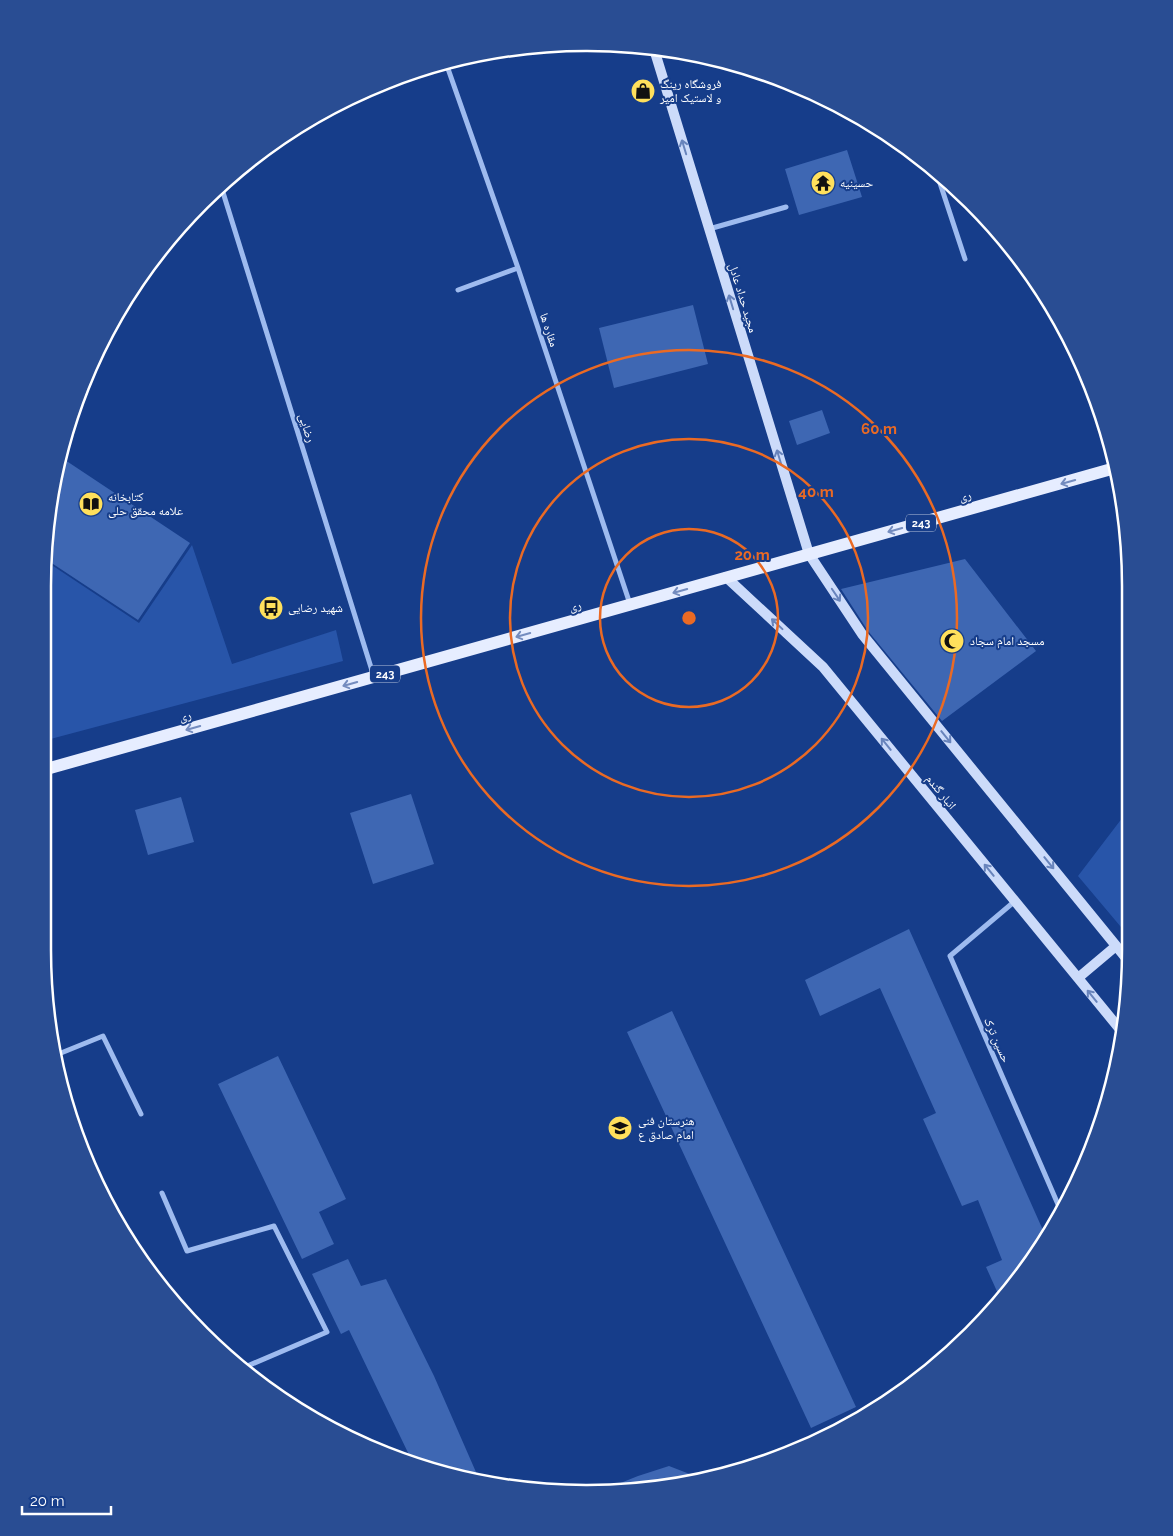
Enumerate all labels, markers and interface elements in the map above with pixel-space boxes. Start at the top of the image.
place label: فروشگاه رینگ و لاستیک امیر [659,77,721,105]
shop icon: فروشگاه رینگ و لاستیک امیر [630,78,656,104]
one-way arrow [678,139,688,155]
temple icon: حسینیه [810,170,836,196]
place label: حسینیه [840,176,874,190]
street label: مجید حداد عادل [726,262,760,335]
one-way arrow [726,294,736,310]
street label: مقاره ها [537,311,561,349]
street label: رضایی [296,412,318,445]
text: 60 m [861,420,897,438]
one-way arrow [774,450,784,466]
one-way arrow [1060,477,1076,487]
text: 40 m [798,483,834,501]
street label: ری [957,488,973,504]
place label: کتابخانه علامه محقق حلی [108,490,183,518]
library icon: کتابخانه علامه محقق حلی [78,491,104,517]
road number: 243 [906,514,936,532]
one-way arrow [887,526,903,536]
text: 20 m [734,546,770,564]
one-way arrow [672,586,688,596]
one-way arrow [831,587,841,601]
bus stop icon: شهید رضایی [258,595,284,621]
street label: ری [567,598,583,614]
place label: شهید رضایی [288,601,343,615]
centre of rings [680,609,698,627]
one-way arrow [770,618,783,630]
mosque icon: مسجد امام سجاد [939,628,965,654]
one-way arrow [516,630,532,640]
place label: مسجد امام سجاد [970,634,1044,649]
road number: 243 [370,666,400,682]
one-way arrow [342,679,358,689]
street label: ری [177,708,193,724]
one-way arrow [186,723,202,733]
one-way arrow [941,730,952,743]
one-way arrow [880,738,891,751]
street label: انبار گندم [922,772,959,813]
one-way arrow [1043,856,1054,869]
one-way arrow [983,864,994,877]
one-way arrow [1086,989,1097,1002]
street label: حسین ترک [981,1015,1013,1065]
place label: هنرستان فنی امام صادق ع [638,1114,695,1143]
school or university icon: هنرستان فنی امام صادق ع [607,1115,633,1141]
scale bar [22,1484,111,1516]
text: 20 m [30,1492,65,1510]

